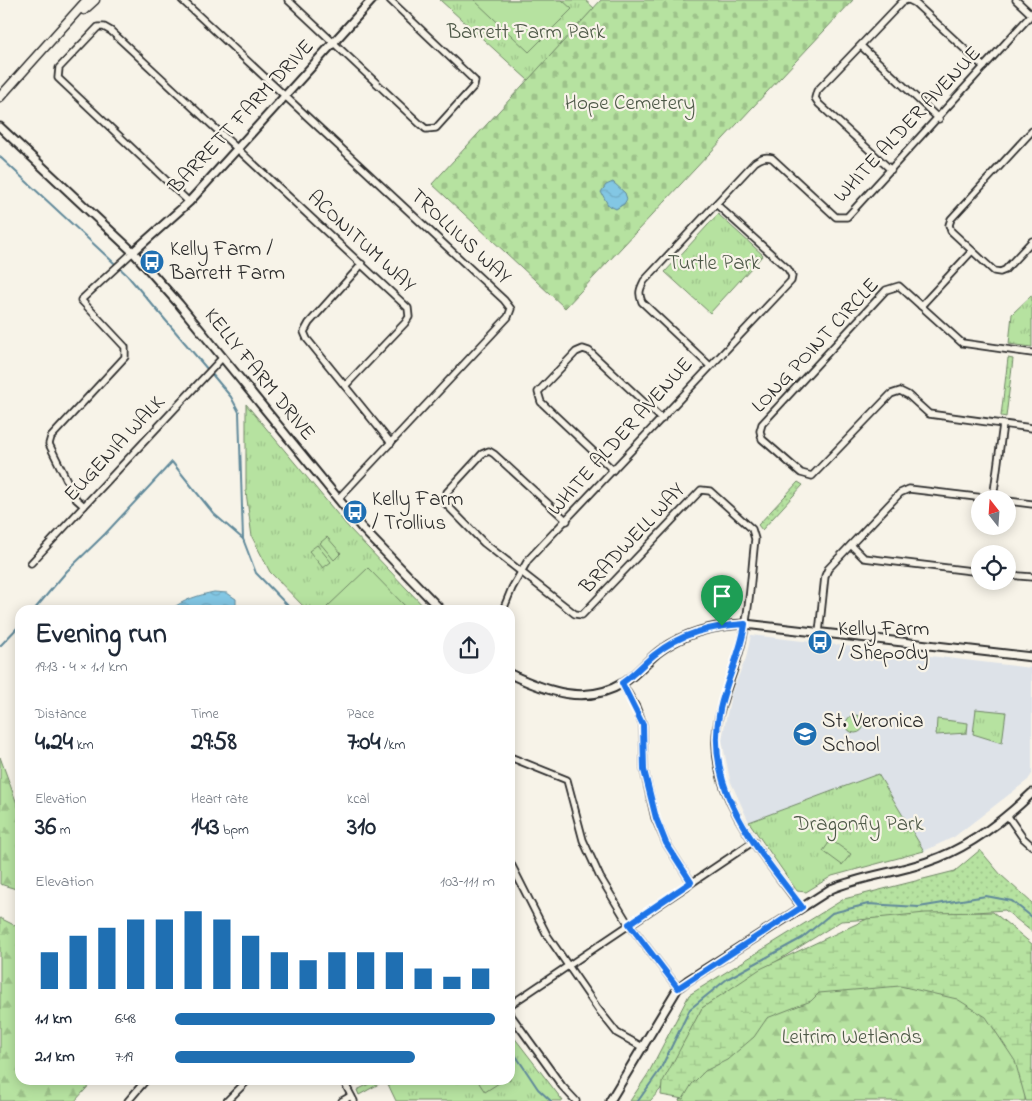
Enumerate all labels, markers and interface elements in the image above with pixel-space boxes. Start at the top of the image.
park label: Barrett Farm Park [446,18,606,48]
street label: BARRETT FARM DRIVE [162,33,322,202]
street label: WHITE ALDER AVENUE [827,40,989,210]
park label: Hope Cemetery [565,89,695,121]
street label: TROLLIUS WAY [403,182,518,292]
street label: ACONITUM WAY [300,184,422,301]
place label: Kelly Farm / Barrett Farm [169,235,285,289]
bus stop icon: Kelly Farm / Barrett Farm [139,249,165,275]
park label: Turtle Park [668,249,761,279]
street label: LONG POINT CIRCLE [745,272,887,420]
street label: KELLY FARM DRIVE [196,302,322,448]
street label: WHITE ALDER AVENUE [541,351,701,523]
street label: EUGENIA WALK [58,388,173,509]
street label: BRADWELL WAY [573,476,693,602]
place label: Kelly Farm / Trollius [372,485,463,539]
north arrow [971,490,1016,535]
map controls [971,490,1016,590]
bus stop icon: Kelly Farm / Trollius [342,499,368,525]
button: locate [971,545,1016,590]
pin [701,575,743,626]
icon: arrive [708,582,736,610]
text: Evening run [35,615,167,656]
place label: Kelly Farm / Shepody [838,615,929,671]
button: share [443,622,495,674]
bus stop icon: Kelly Farm / Shepody [807,629,833,655]
text: 19:13 · 4 × 1.1 km [35,655,128,679]
text: Distance [35,704,87,725]
text: Time [191,704,219,725]
text: Pace [347,704,374,725]
place label: St. Veronica School [822,707,924,761]
school or university icon: St. Veronica School [792,721,818,747]
text: 4.24 [35,725,73,761]
text: 29:58 [191,725,237,761]
text: 7:04 [347,725,381,761]
text: km [73,735,94,756]
text: /km [381,735,405,756]
text: Elevation [35,789,86,810]
text: Heart rate [191,789,248,810]
text: kcal [347,789,369,810]
text: 36 [35,810,56,846]
text: 143 [191,810,220,846]
text: 310 [347,810,376,846]
park label: Dragonfly Park [793,810,925,842]
text: m [56,820,71,841]
text: bpm [220,820,249,841]
text: Elevation [35,870,94,894]
text: 103–111 m [440,870,495,894]
text: 1.1 km [35,1007,72,1031]
text: 6:48 [115,1007,136,1031]
park label: Leitrim Wetlands [782,1023,922,1053]
text: 2.1 km [35,1045,75,1069]
text: 7:19 [115,1045,133,1069]

